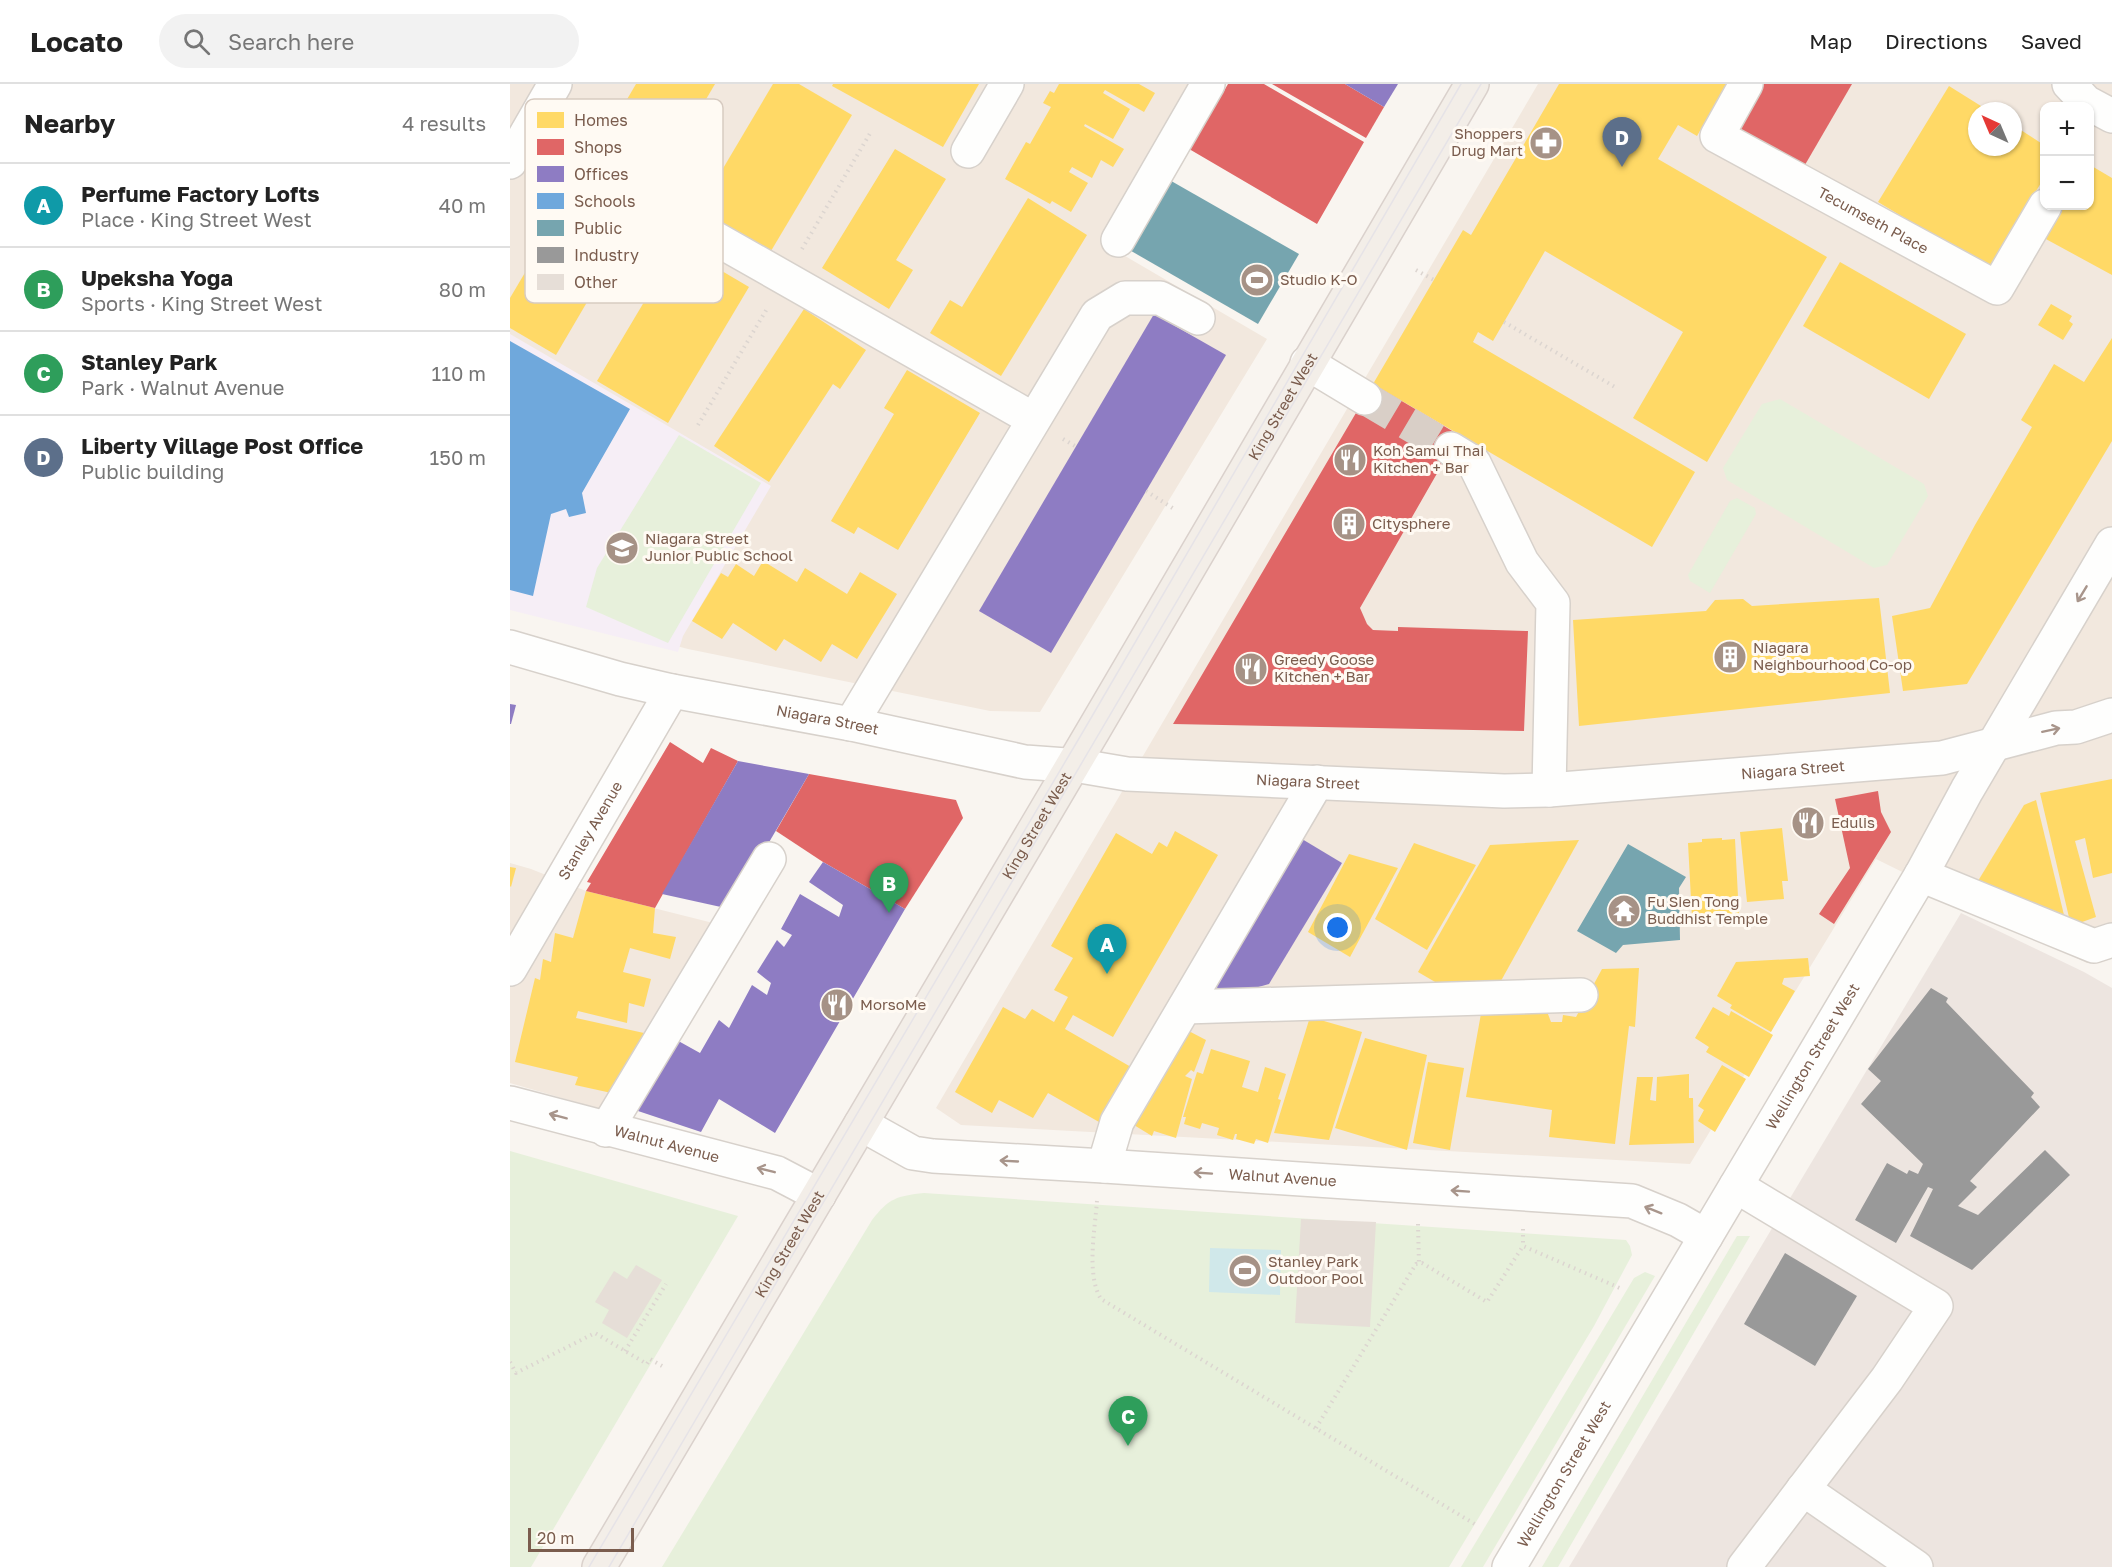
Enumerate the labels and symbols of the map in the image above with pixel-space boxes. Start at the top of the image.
legend [525,99,723,303]
north arrow [1968,102,2022,156]
text: Homes [574,110,628,130]
pin: D [1602,118,1642,167]
place label: Shoppers Drug Mart [1451,124,1523,159]
pharmacy icon: Shoppers Drug Mart [1528,125,1564,161]
text: Shops [574,137,622,157]
text: Offices [574,164,628,184]
street label: Tecumseth Place [1815,183,1932,257]
text: Schools [574,191,636,211]
text: Public [574,218,622,238]
text: Industry [574,245,639,265]
sports icon: Studio K-O [1239,262,1275,298]
place label: Studio K-O [1280,270,1358,288]
text: Other [574,272,618,292]
street label: King Street West [1244,349,1321,463]
place label: Koh Samui Thai Kitchen + Bar [1373,441,1484,476]
restaurant icon: Koh Samui Thai Kitchen + Bar [1332,442,1368,478]
building icon: Citysphere [1331,506,1367,542]
place label: Citysphere [1372,514,1451,532]
place label: Niagara Street Junior Public School [645,529,793,564]
school or university icon: Niagara Street Junior Public School [604,530,640,566]
one-way arrow [2076,585,2088,602]
place label: Niagara Neighbourhood Co-op [1753,638,1912,673]
building icon: Niagara Neighbourhood Co-op [1712,639,1748,675]
place label: Greedy Goose Kitchen + Bar [1274,650,1375,685]
restaurant icon: Greedy Goose Kitchen + Bar [1233,651,1269,687]
street label: Niagara Street [775,700,881,738]
one-way arrow [2040,724,2060,735]
street label: Niagara Street [1740,756,1845,782]
street label: King Street West [998,768,1075,882]
street label: Niagara Street [1256,770,1360,792]
street label: Stanley Avenue [554,777,626,883]
restaurant icon: Edulis [1790,805,1826,841]
place label: Edulis [1831,813,1875,831]
pin: B [870,864,908,913]
place label: Fu Sien Tong Buddhist Temple [1647,892,1768,927]
temple icon: Fu Sien Tong Buddhist Temple [1606,893,1642,929]
your location [1323,913,1352,942]
pin: A [1088,924,1126,974]
street label: Wellington Street West [1761,980,1863,1133]
restaurant icon: MorsoMe [819,987,855,1023]
place label: MorsoMe [860,995,927,1013]
one-way arrow [549,1110,568,1122]
street label: Walnut Avenue [612,1121,722,1166]
one-way arrow [999,1155,1019,1166]
one-way arrow [757,1164,776,1176]
street label: Walnut Avenue [1228,1164,1337,1189]
one-way arrow [1194,1167,1214,1178]
one-way arrow [1451,1185,1471,1196]
street label: King Street West [750,1187,828,1300]
one-way arrow [1645,1204,1663,1215]
place label: Stanley Park Outdoor Pool [1268,1252,1364,1287]
sports icon: Stanley Park Outdoor Pool [1227,1253,1263,1289]
pin: C [1108,1396,1148,1446]
street label: Wellington Street West [1513,1397,1614,1550]
scale bar [528,1525,634,1552]

